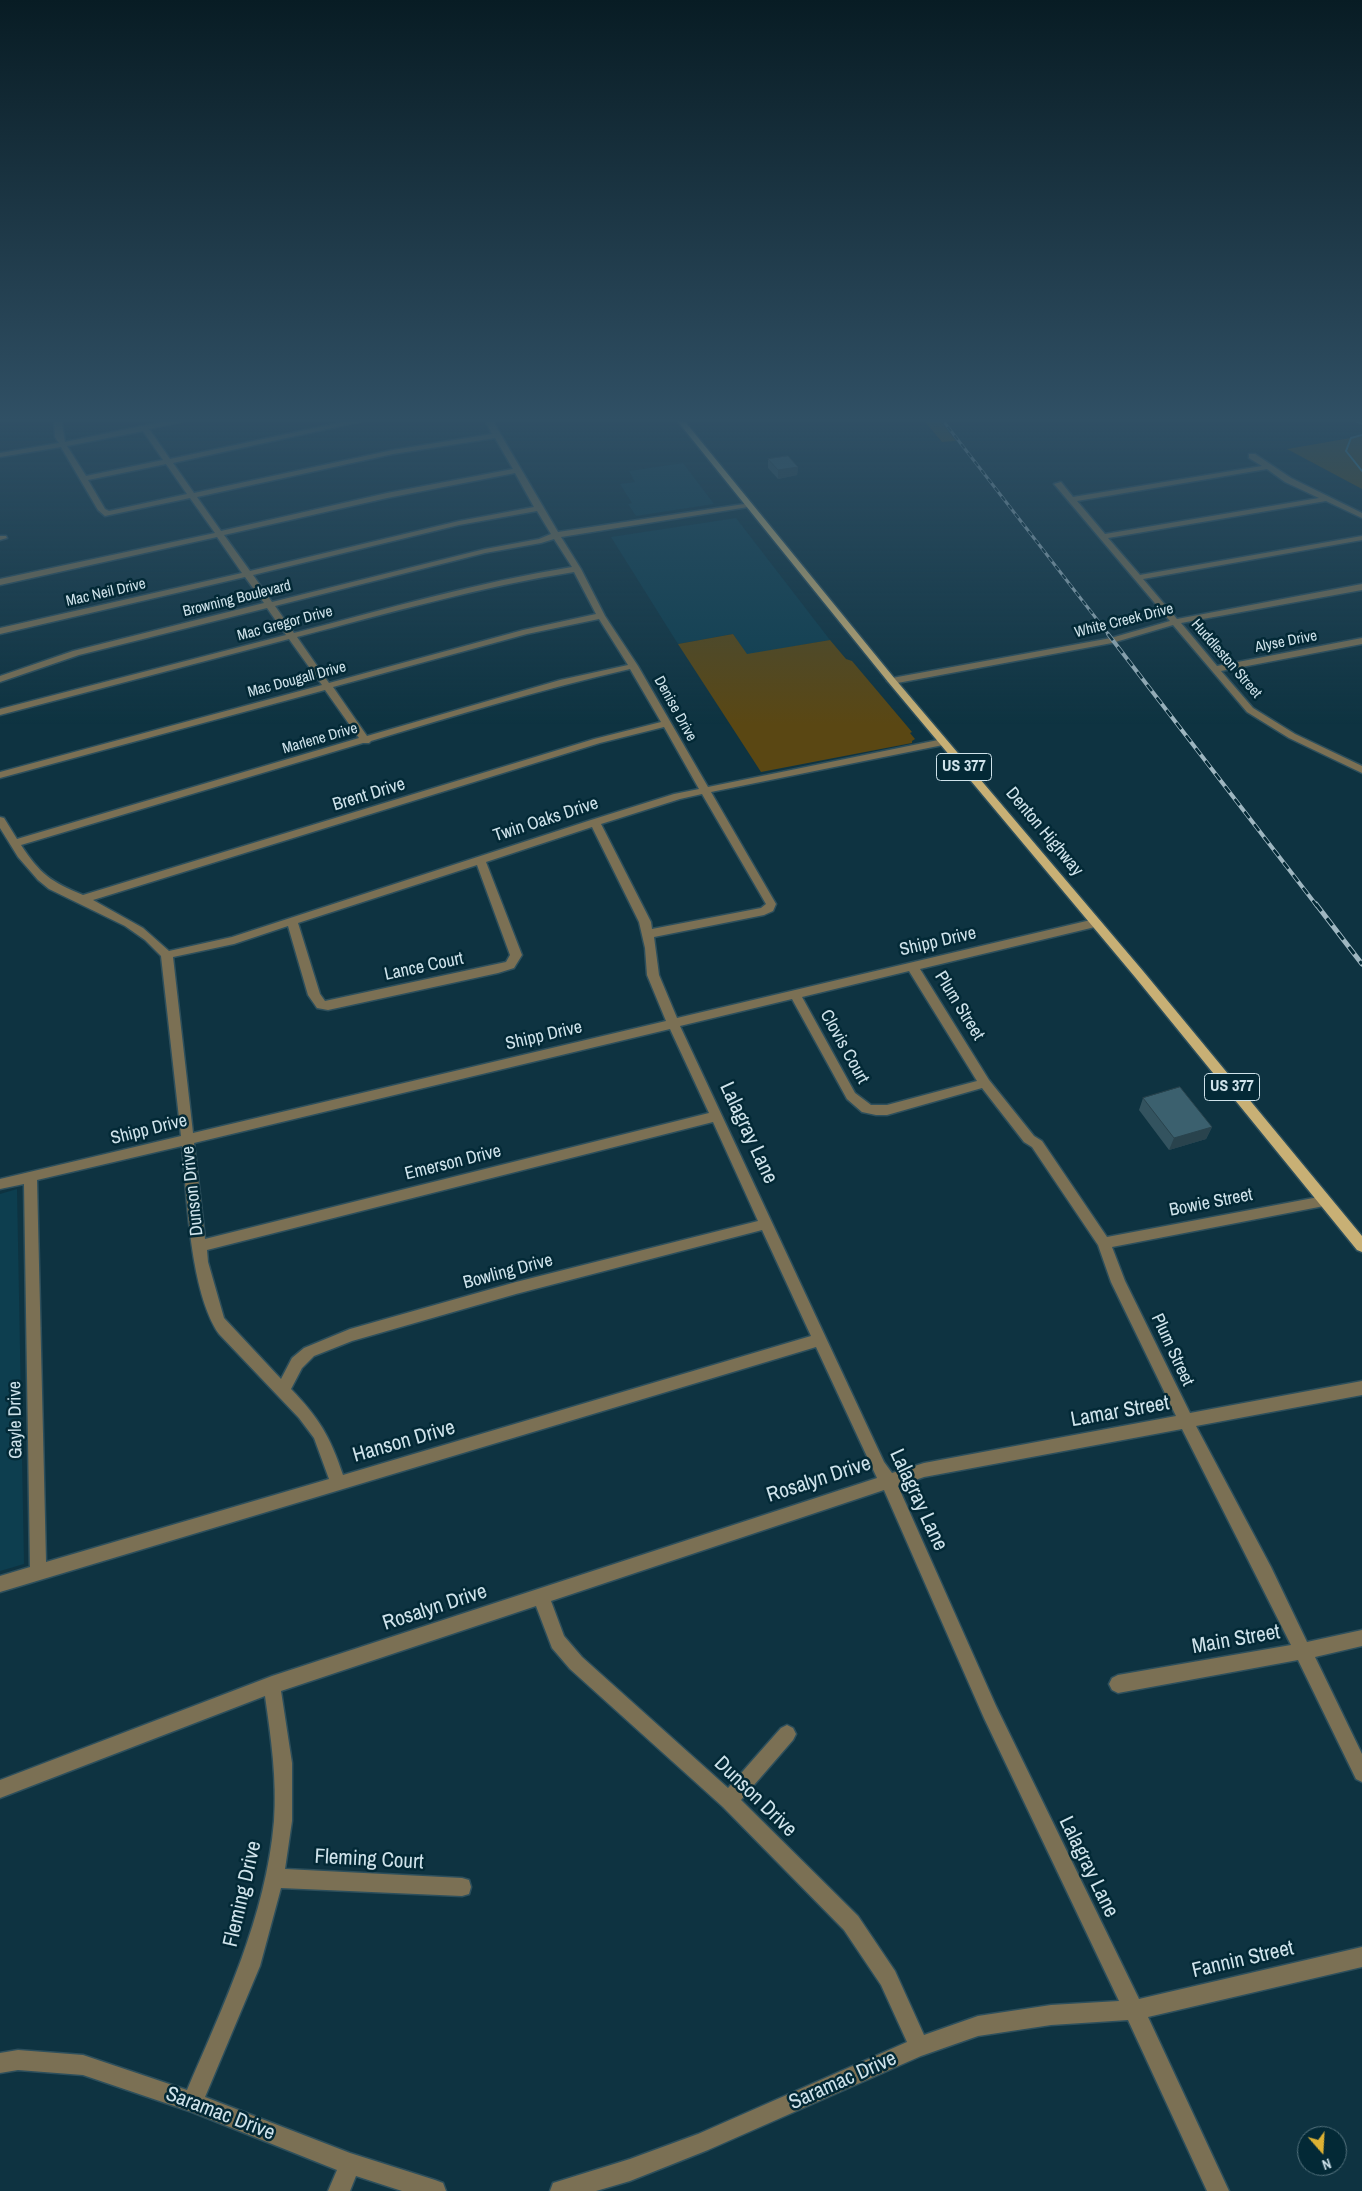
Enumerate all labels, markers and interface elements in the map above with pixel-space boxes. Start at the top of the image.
street label: Mac Neil Drive [64,575,148,611]
street label: Browning Boulevard [181,577,293,621]
street label: White Creek Drive [1073,600,1175,642]
street label: Mac Gregor Drive [235,603,335,645]
street label: Huddleston Street [1187,616,1265,702]
street label: Alyse Drive [1253,627,1319,657]
street label: Mac Dougall Drive [246,658,348,702]
street label: Denise Drive [650,673,700,745]
street label: Marlene Drive [280,720,360,758]
road number: US 377 [936,754,992,780]
street label: Brent Drive [330,774,408,816]
street label: Denton Highway [1001,783,1087,881]
street label: Twin Oaks Drive [491,793,601,847]
street label: Shipp Drive [898,923,978,961]
street label: Lance Court [382,948,466,986]
street label: Plum Street [929,968,989,1044]
street label: Clovis Court [815,1006,873,1088]
street label: Shipp Drive [504,1017,584,1055]
road number: US 377 [1204,1074,1260,1100]
street label: Lalagray Lane [714,1078,782,1188]
street label: Shipp Drive [109,1110,189,1150]
street label: Emerson Drive [403,1141,503,1185]
street label: Dunson Drive [178,1145,208,1237]
street label: Bowie Street [1167,1184,1255,1222]
street label: Bowling Drive [461,1250,555,1294]
street label: Plum Street [1146,1310,1198,1390]
street label: Gayle Drive [5,1381,27,1459]
street label: Lamar Street [1069,1391,1171,1433]
street label: Hanson Drive [350,1415,458,1469]
street label: Lalagray Lane [884,1445,952,1555]
street label: Rosalyn Drive [764,1451,874,1509]
street label: Rosalyn Drive [380,1579,490,1637]
street label: Main Street [1190,1620,1282,1660]
street label: Dunson Drive [708,1751,802,1843]
street label: Lalagray Lane [1053,1812,1123,1922]
street label: Fleming Drive [219,1838,267,1950]
street label: Fleming Court [314,1845,424,1875]
street label: Fannin Street [1190,1936,1296,1984]
street label: Saramac Drive [785,2046,901,2116]
street label: Saramac Drive [162,2082,278,2146]
north arrow [1297,2126,1347,2176]
text: N [1320,2154,1333,2174]

